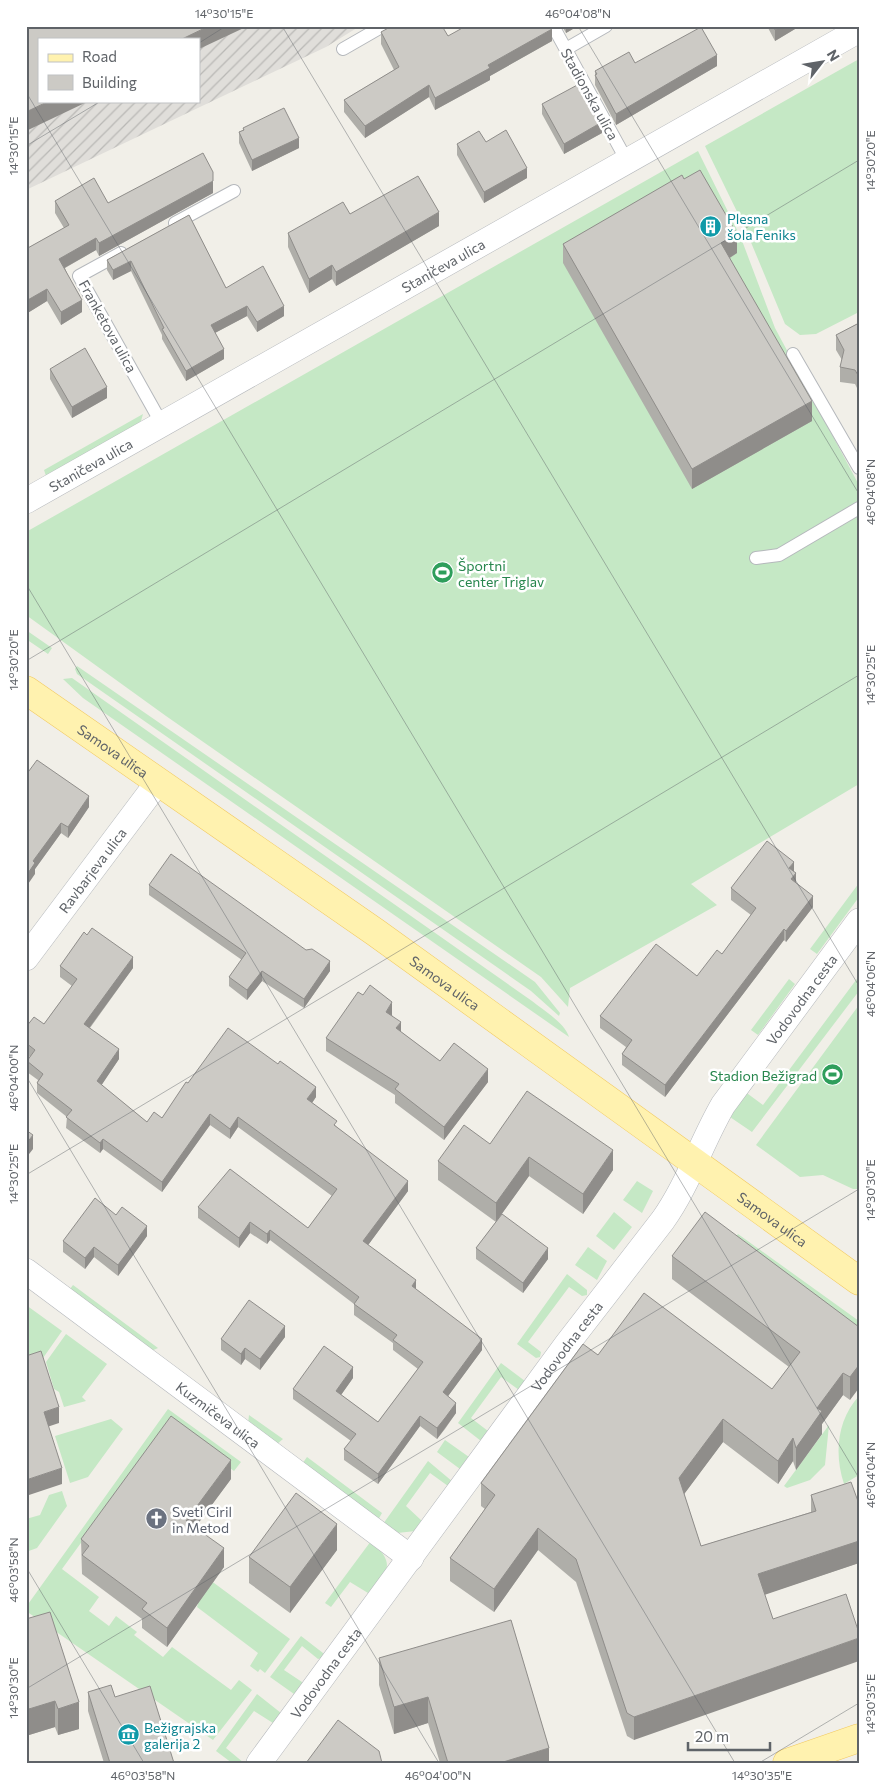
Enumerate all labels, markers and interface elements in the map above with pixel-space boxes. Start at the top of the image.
text: 14°30'15"E [195,6,253,20]
text: 46°04'08"N [545,6,611,20]
legend [38,38,200,102]
north arrow [798,38,848,88]
street label: Stadionska ulica [558,45,622,143]
text: N [824,46,844,64]
text: Road [82,47,117,65]
text: Building [82,73,137,91]
text: 14°30'15"E [6,117,20,175]
text: 14°30'20"E [863,130,877,192]
place label: Plesna šola Feniks [727,210,796,243]
building icon: Plesna šola Feniks [699,214,723,238]
street label: Staničeva ulica [398,235,488,296]
street label: Franketova ulica [76,277,140,375]
street label: Staničeva ulica [46,434,135,495]
text: 46°04'08"N [863,459,877,525]
place label: Športni center Triglav [458,557,544,590]
sports icon: Športni center Triglav [430,561,454,585]
text: 14°30'20"E [6,629,20,691]
text: 14°30'25"E [863,645,877,705]
street label: Samova ulica [74,720,152,781]
street label: Ravbarjeva ulica [55,824,129,916]
street label: Vodovodna cesta [762,951,840,1048]
text: 46°04'06"N [863,951,877,1017]
street label: Samova ulica [407,952,483,1013]
text: 46°04'00"N [6,1045,20,1111]
sports icon: Stadion Bežigrad [821,1063,845,1087]
place label: Stadion Bežigrad [710,1067,817,1084]
text: 14°30'25"E [6,1144,20,1204]
text: 14°30'30"E [863,1159,877,1221]
street label: Samova ulica [734,1188,811,1250]
street label: Vodovodna cesta [527,1298,606,1394]
street label: Kuzmičeva ulica [173,1378,264,1451]
text: 46°04'04"N [863,1442,877,1508]
place label: Sveti Ciril in Metod [172,1503,232,1536]
church icon: Sveti Ciril in Metod [144,1507,168,1531]
text: 46°03'58"N [6,1538,20,1602]
street label: Vodovodna cesta [286,1624,364,1721]
text: 14°30'30"E [6,1657,20,1719]
text: 14°30'35"E [863,1674,877,1734]
place label: Bežigrajska galerija 2 [144,1719,216,1752]
scale bar [688,1719,770,1751]
museum icon: Bežigrajska galerija 2 [116,1723,140,1747]
text: 20 m [695,1727,729,1745]
text: 46°03'58"N [111,1768,175,1782]
text: 46°04'00"N [405,1768,471,1782]
text: 14°30'35"E [732,1768,792,1782]

